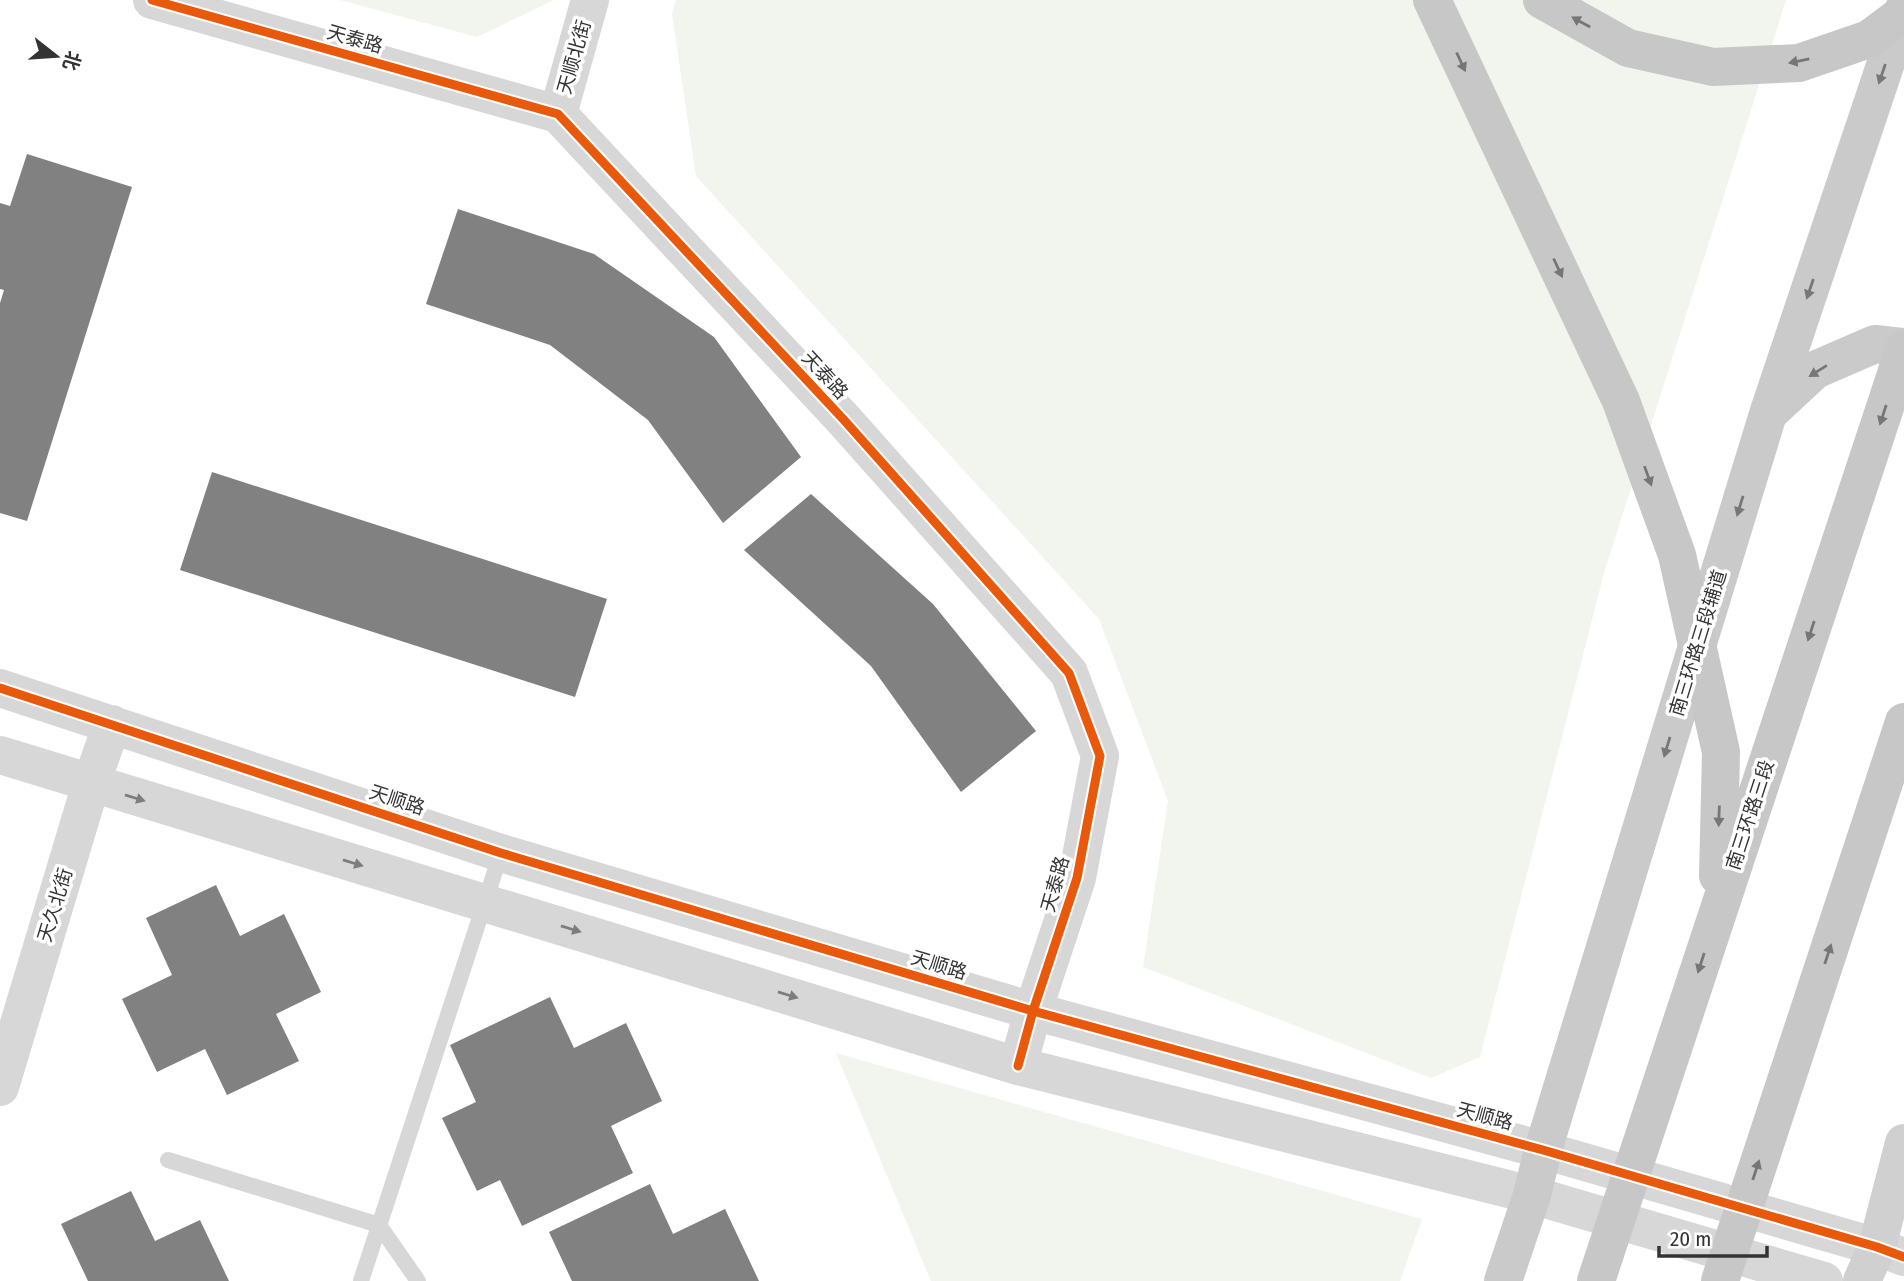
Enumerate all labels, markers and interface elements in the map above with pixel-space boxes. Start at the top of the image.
one-way arrow [1571,16,1590,28]
street label: 天顺北街 [552,17,596,97]
street label: 天泰路 [324,20,386,58]
north arrow [21,21,91,91]
text: 北 [58,48,86,73]
one-way arrow [1456,52,1467,72]
one-way arrow [1788,56,1810,67]
one-way arrow [1876,63,1887,84]
one-way arrow [1552,258,1564,278]
one-way arrow [1804,279,1815,300]
street label: 天泰路 [797,346,853,404]
one-way arrow [1808,364,1827,377]
one-way arrow [1877,404,1887,425]
one-way arrow [1643,466,1654,487]
one-way arrow [1735,496,1745,517]
street label: 南三环路三段辅道 [1665,567,1731,719]
one-way arrow [1805,620,1816,641]
one-way arrow [1661,737,1671,758]
street label: 南三环路三段 [1721,757,1779,873]
street label: 天顺路 [366,780,428,820]
one-way arrow [125,793,146,803]
one-way arrow [1714,806,1725,828]
street label: 天泰路 [1036,853,1074,915]
one-way arrow [343,858,364,868]
street label: 天久北街 [33,865,77,945]
one-way arrow [561,924,582,934]
one-way arrow [1823,943,1833,964]
street label: 天顺路 [908,946,970,984]
one-way arrow [1696,953,1706,974]
one-way arrow [778,991,799,1001]
street label: 天顺路 [1454,1098,1516,1134]
one-way arrow [1752,1159,1762,1180]
scale bar [1659,1214,1768,1258]
text: 20 m [1670,1226,1711,1252]

